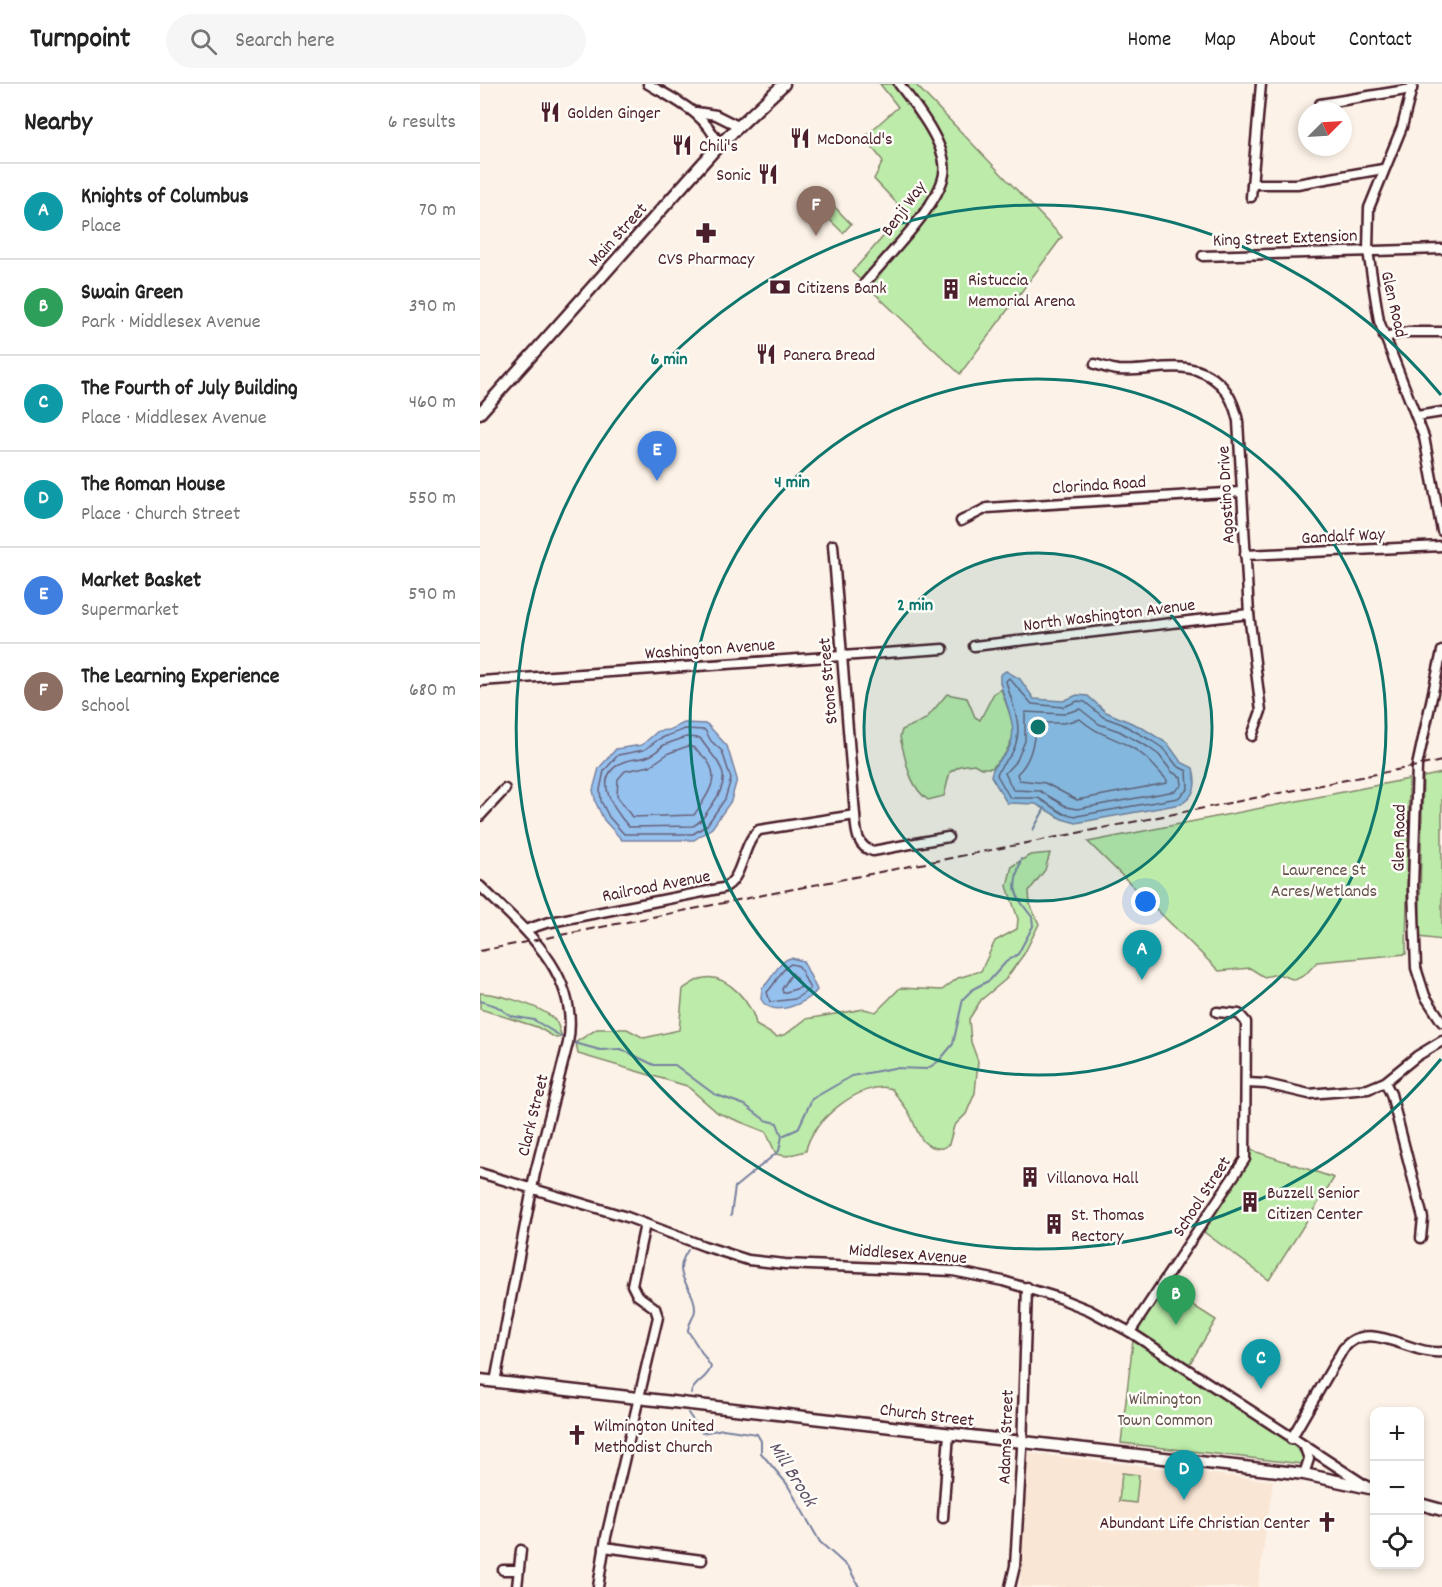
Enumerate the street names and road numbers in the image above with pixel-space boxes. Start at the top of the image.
street label: Benji Way [876,176,934,242]
street label: Main Street [583,198,655,273]
street label: King Street Extension [1212,224,1358,255]
street label: Glen Road [1373,269,1412,340]
street label: Agostino Drive [1212,445,1243,545]
street label: Clorinda Road [1051,471,1147,502]
street label: Gandalf Way [1301,523,1386,552]
street label: North Washington Avenue [1022,594,1197,639]
street label: Washington Avenue [644,633,776,668]
street label: Stone Street [813,636,846,725]
street label: Glen Road [1387,804,1414,872]
street label: Railroad Avenue [600,865,713,910]
street label: Clark Street [512,1072,557,1159]
street label: School Street [1168,1152,1239,1243]
street label: Middlesex Avenue [848,1239,968,1272]
street label: Adams Street [993,1389,1022,1485]
street label: Church Street [878,1398,976,1435]

